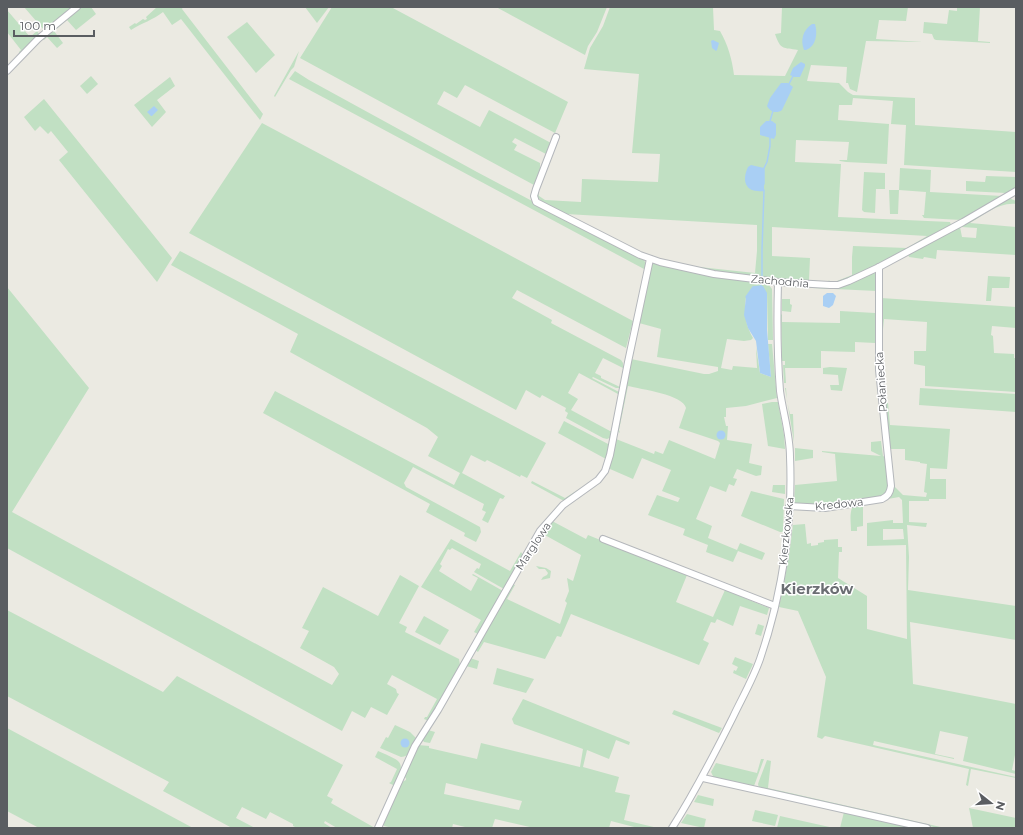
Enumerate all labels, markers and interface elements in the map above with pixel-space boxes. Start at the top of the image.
scale bar [14,12,94,38]
text: 100 m [20,18,56,33]
street label: Zachodnia [750,271,810,291]
street label: Połaniecka [872,351,890,413]
street label: Kredowa [814,494,864,514]
street label: Kierzkowska [775,496,797,566]
street label: Marglowa [512,519,554,573]
district label: Kierzków [781,579,854,598]
north arrow [971,783,1011,823]
text: N [993,800,1009,812]

